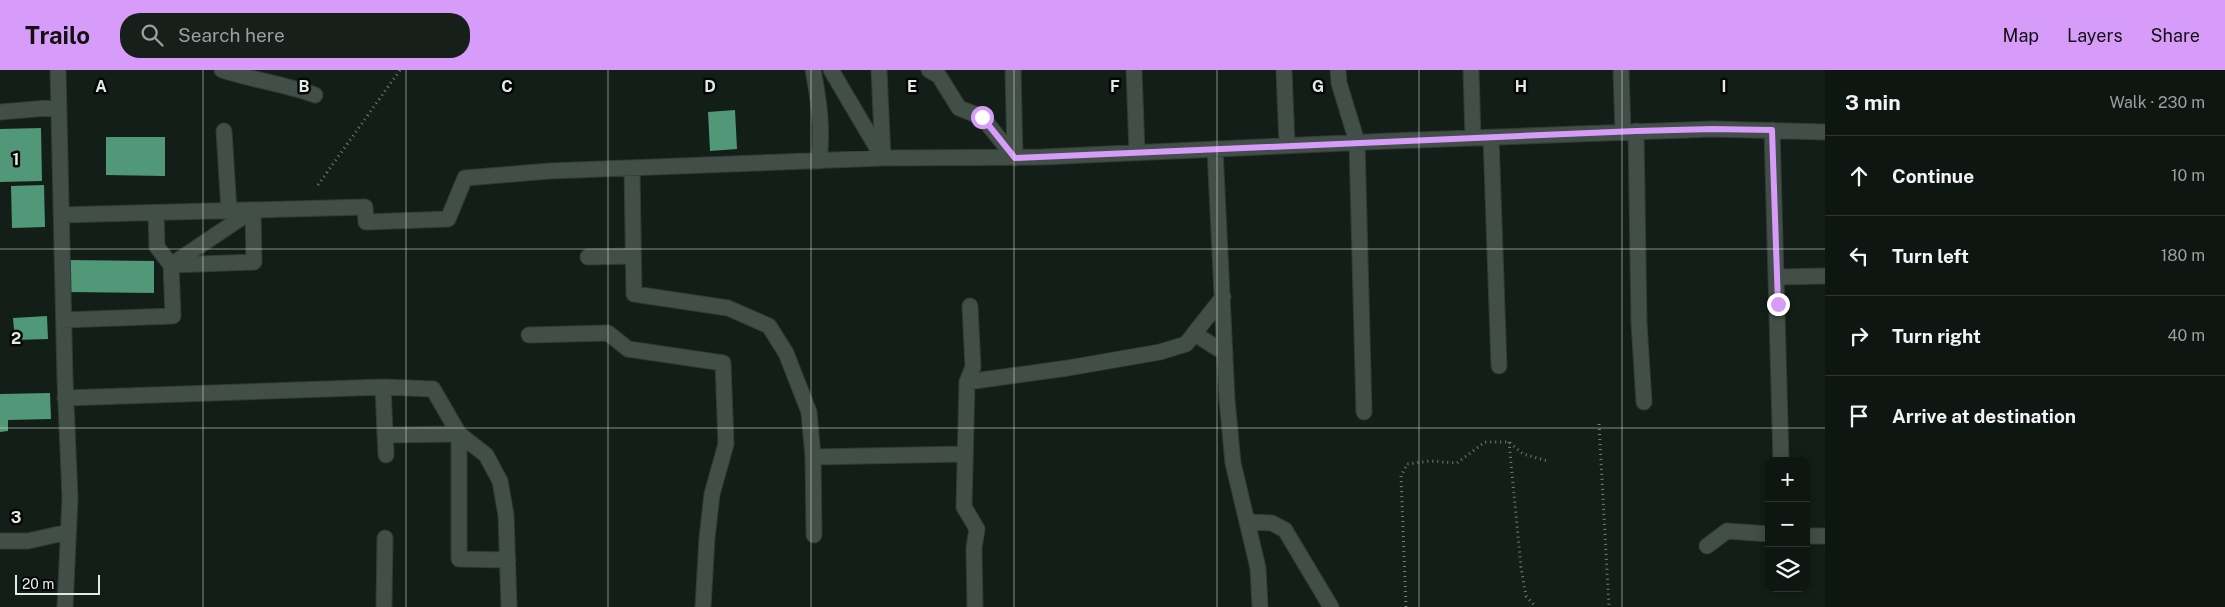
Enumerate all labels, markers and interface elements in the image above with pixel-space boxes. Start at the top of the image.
search box [120,13,470,58]
text: Trailo [25,21,90,49]
icon: search [138,21,166,49]
text: Search here [178,24,285,46]
text: Map [2003,25,2039,46]
text: Layers [2067,25,2123,46]
text: Share [2151,25,2200,46]
text: A [95,77,107,96]
text: B [299,77,310,96]
text: C [501,77,513,96]
text: D [704,77,716,96]
text: E [907,77,917,96]
text: F [1110,77,1120,96]
text: G [1312,77,1324,96]
text: H [1515,77,1527,96]
text: I [1722,77,1726,96]
text: 3 min [1845,90,1901,115]
text: Walk · 230 m [2109,93,2205,112]
route start [971,106,994,129]
text: 1 [13,150,19,169]
icon: ahead [1845,162,1873,190]
text: Continue [1892,165,1974,187]
text: 10 m [2171,166,2205,185]
icon: left [1845,242,1873,270]
text: Turn left [1892,245,1969,267]
text: 180 m [2161,246,2205,265]
route end [1767,293,1790,316]
icon: right [1845,322,1873,350]
text: Turn right [1892,325,1981,347]
text: 40 m [2167,326,2205,345]
text: 2 [11,329,21,348]
icon: arrive [1845,402,1873,430]
text: Arrive at destination [1892,405,2076,427]
map controls [1765,457,1810,592]
button: + [1765,457,1810,502]
button: − [1765,502,1810,547]
text: 3 [11,508,21,527]
button: layers [1765,547,1810,592]
scale bar [15,572,100,595]
text: 20 m [22,576,54,592]

